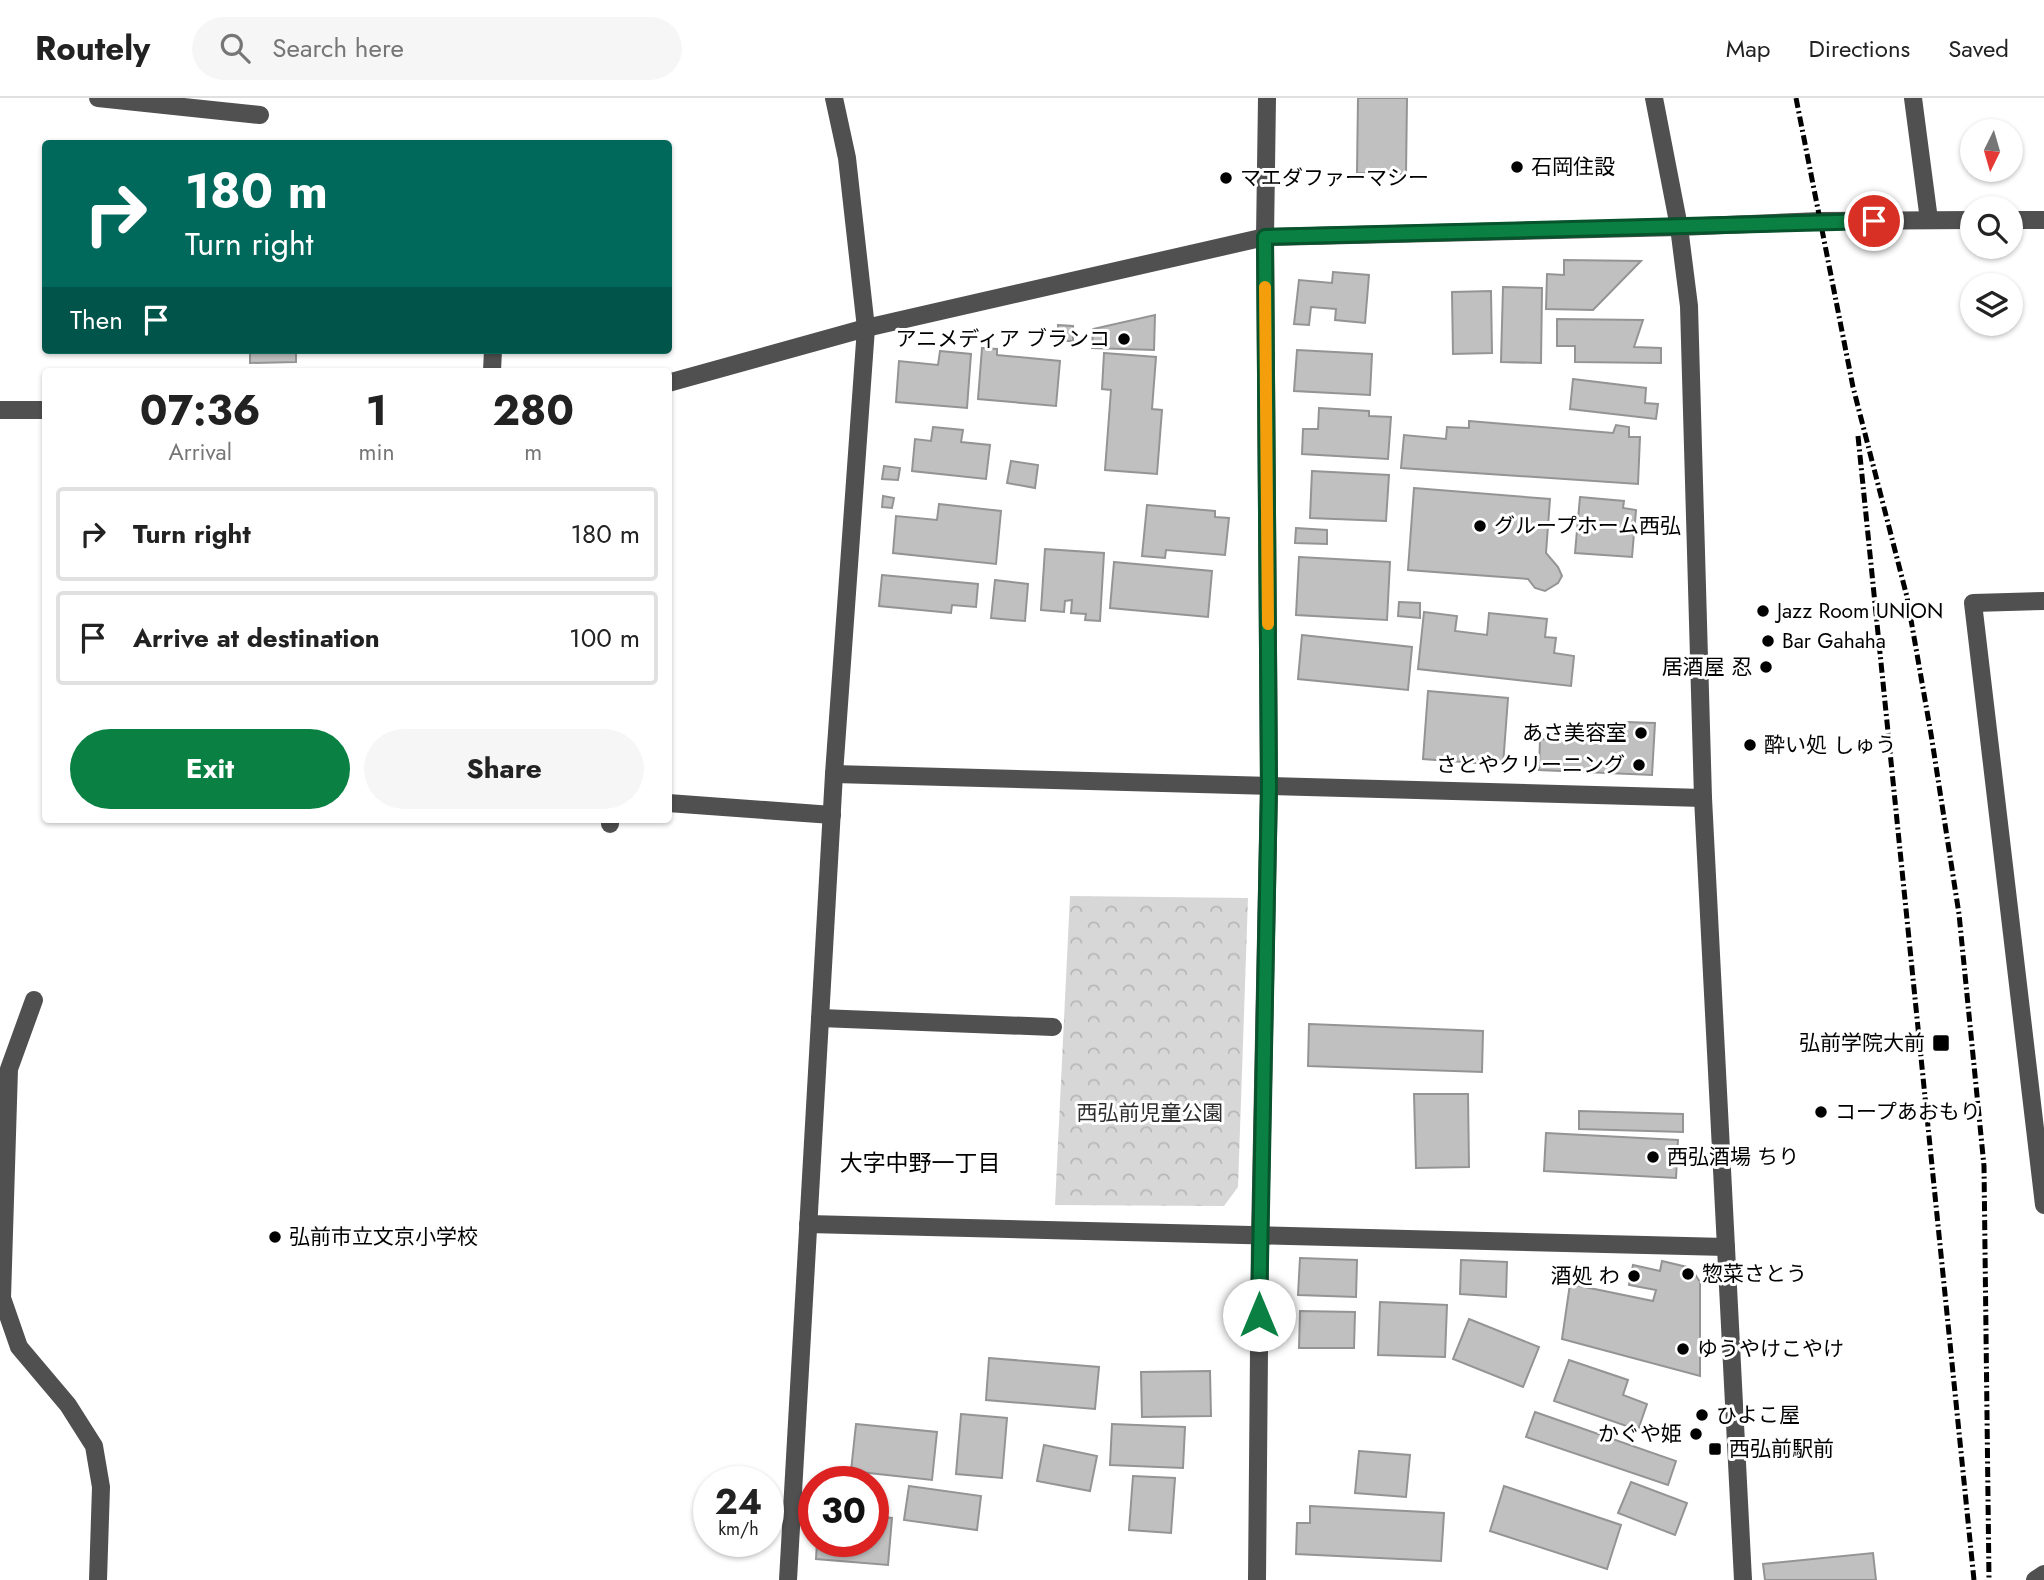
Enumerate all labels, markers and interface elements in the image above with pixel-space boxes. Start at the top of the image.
search box [192,17,682,80]
text: Routely [35,25,150,72]
icon: search [216,29,254,67]
text: Search here [272,29,404,67]
text: Map [1726,31,1771,66]
text: Directions [1809,31,1910,66]
text: Saved [1948,31,2009,66]
north arrow [1960,119,2023,182]
map controls [1960,119,2023,336]
place label: 石岡住設 [1531,152,1615,182]
text: 180 m [185,156,328,226]
marker: 石岡住設 [1509,159,1525,175]
place label: マエダファーマシー [1240,163,1429,193]
icon: right [70,168,161,259]
marker: マエダファーマシー [1218,170,1234,186]
pin [1844,191,1904,251]
button: search [1960,196,2023,259]
icon: arrive [1855,202,1893,240]
text: Turn right [185,221,314,267]
button: layers [1960,273,2023,336]
text: Then [70,301,123,339]
icon: arrive [137,301,175,339]
place label: アニメディア ブランコ [896,324,1110,354]
marker: アニメディア ブランコ [1116,331,1132,347]
text: 07:36 [140,380,261,441]
text: 1 [366,380,387,441]
text: 280 [492,380,574,441]
text: Arrival [169,435,232,469]
text: min [359,435,395,469]
text: m [524,435,542,469]
place label: グループホーム西弘 [1494,511,1681,541]
icon: right [74,515,112,553]
text: Turn right [133,515,251,553]
text: 180 m [570,515,640,553]
marker: グループホーム西弘 [1472,518,1488,534]
place label: Jazz Room UNION [1774,596,1943,626]
marker: Jazz Room UNION [1755,603,1771,619]
icon: arrive [74,619,112,657]
text: Arrive at destination [133,619,380,657]
text: 100 m [569,619,640,657]
place label: Bar Gahaha [1782,626,1886,656]
marker: Bar Gahaha [1760,633,1776,649]
place label: 居酒屋 忍 [1662,652,1752,682]
marker: 居酒屋 忍 [1758,659,1774,675]
place label: あさ美容室 [1522,718,1627,748]
marker: あさ美容室 [1633,725,1649,741]
button: Exit [70,729,350,809]
button: Share [364,729,644,809]
place label: 酔い処 しゅう [1764,730,1896,760]
marker: 酔い処 しゅう [1742,737,1758,753]
place label: さとやクリーニング [1436,750,1625,780]
marker: さとやクリーニング [1631,757,1647,773]
place label: 弘前学院大前 [1799,1028,1925,1058]
marker: 弘前学院大前 [1931,1033,1951,1053]
place label: コープあおもり [1835,1097,1981,1127]
park label: 西弘前児童公園 [1077,1098,1224,1128]
marker: コープあおもり [1813,1104,1829,1120]
place label: 西弘酒場 ちり [1667,1142,1799,1172]
district label: 大字中野一丁目 [840,1146,1001,1180]
marker: 西弘酒場 ちり [1645,1149,1661,1165]
place label: 弘前市立文京小学校 [289,1222,478,1252]
marker: 弘前市立文京小学校 [267,1229,283,1245]
place label: 惣菜さとう [1702,1259,1807,1289]
place label: 酒処 わ [1551,1261,1620,1291]
marker: 惣菜さとう [1680,1266,1696,1282]
marker: 酒処 わ [1626,1268,1642,1284]
position arrow [1222,1278,1296,1352]
place label: ゆうやけこやけ [1697,1334,1844,1364]
marker: ゆうやけこやけ [1675,1341,1691,1357]
place label: ひよこ屋 [1716,1400,1800,1430]
marker: ひよこ屋 [1694,1407,1710,1423]
place label: かぐや姫 [1598,1419,1682,1449]
marker: かぐや姫 [1688,1426,1704,1442]
place label: 西弘前駅前 [1729,1434,1834,1464]
marker: 西弘前駅前 [1707,1441,1723,1457]
speed limit sign: 30 [798,1466,889,1557]
text: 24 [715,1477,762,1527]
text: km/h [718,1516,759,1542]

